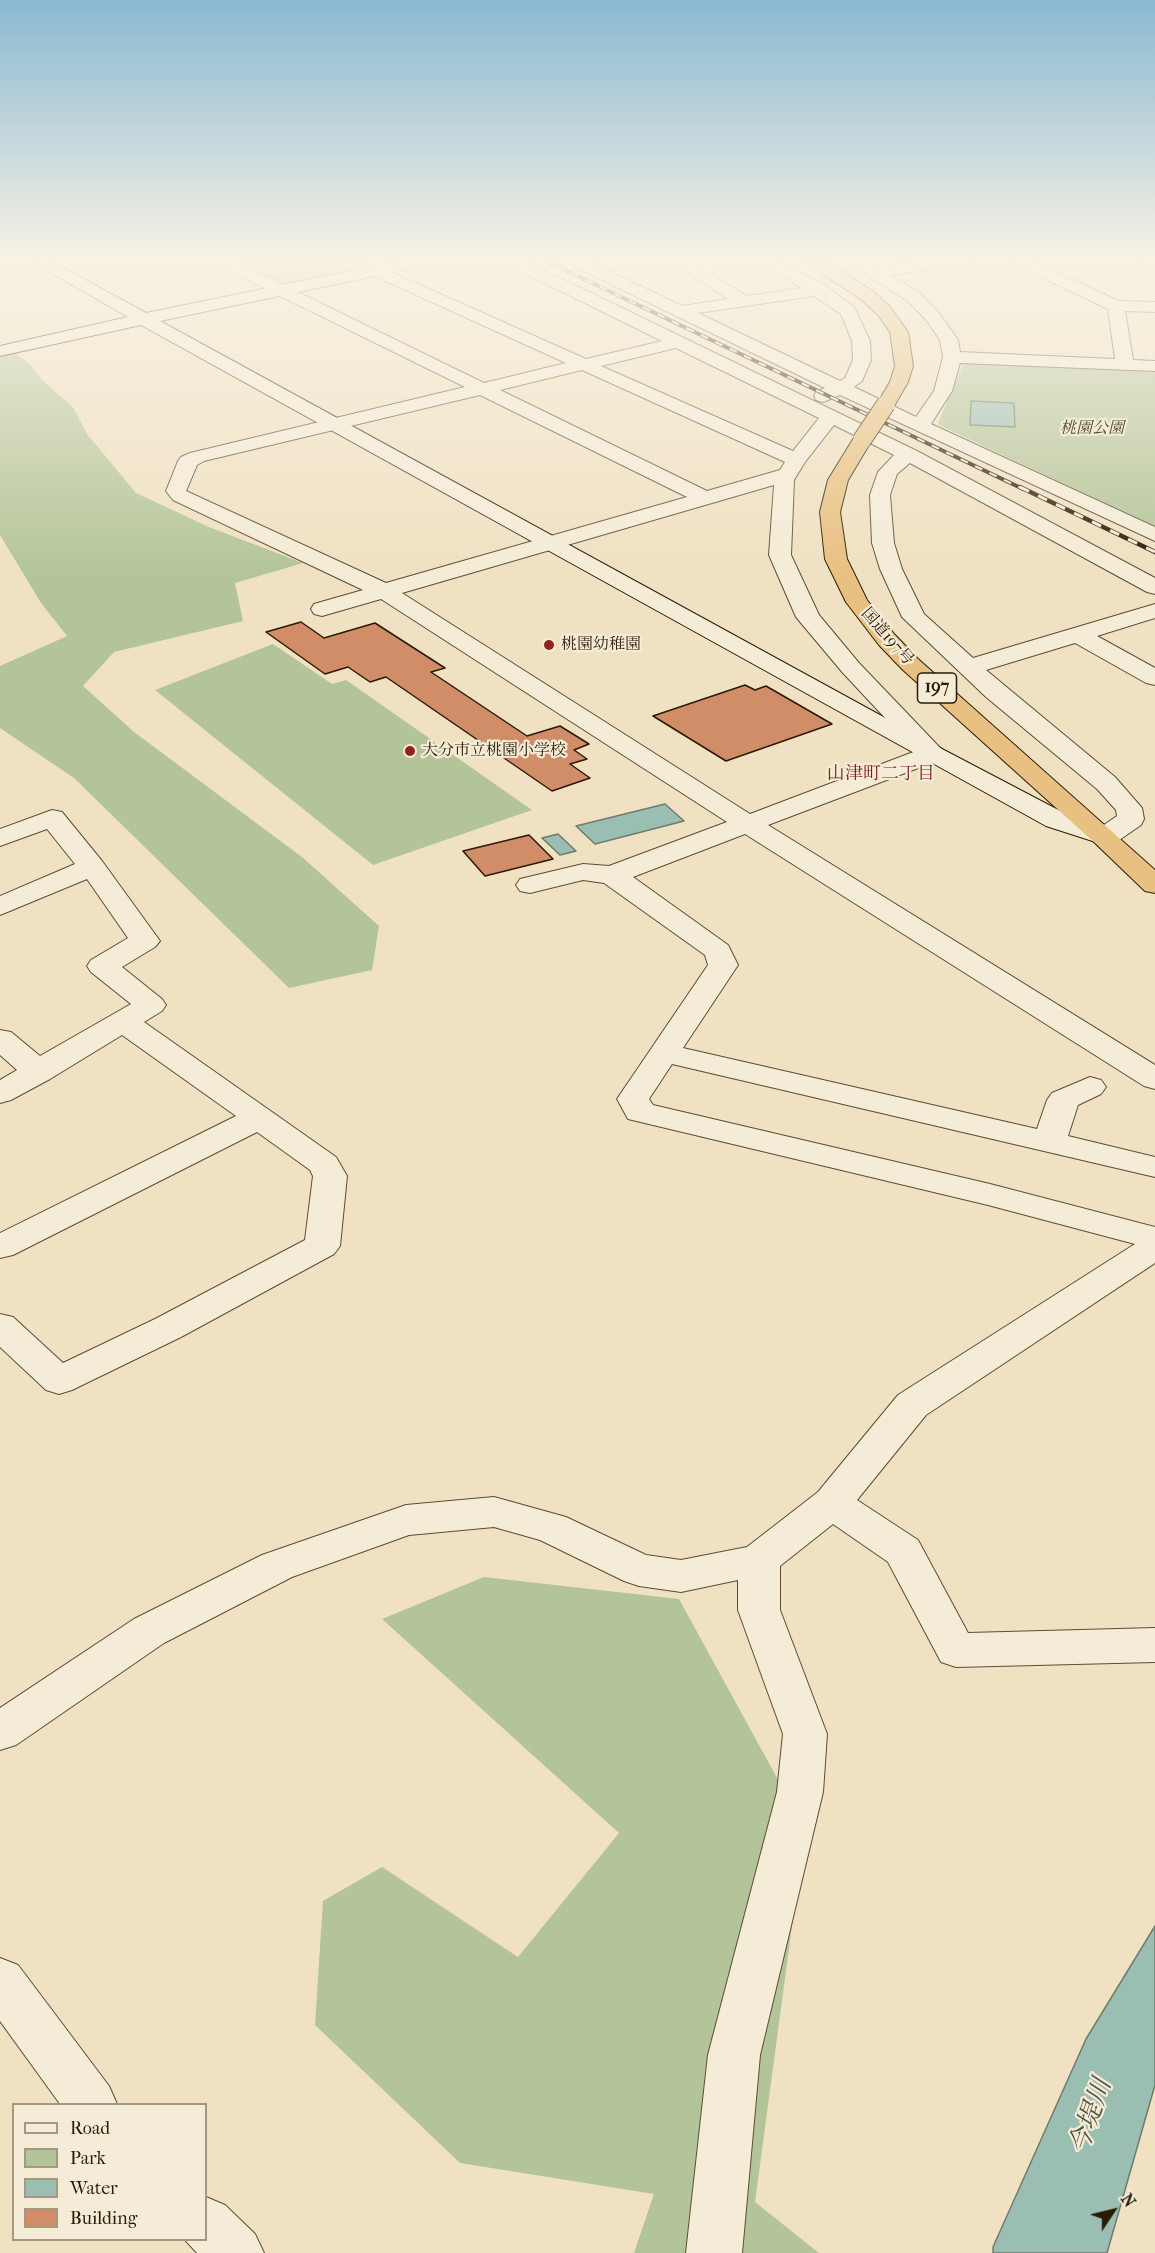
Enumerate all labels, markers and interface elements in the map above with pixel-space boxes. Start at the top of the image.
park label: 桃園公園 [1060,419,1124,439]
street label: 国道197号 [857,604,917,670]
place label: 桃園幼稚園 [561,635,641,655]
marker: 桃園幼稚園 [542,638,556,652]
road number: 197 [918,673,956,703]
place label: 大分市立桃園小学校 [422,741,566,761]
marker: 大分市立桃園小学校 [403,744,417,758]
district label: 山津町二丁目 [827,764,935,786]
water label: 今堤川 [1065,2075,1119,2159]
legend [12,2103,207,2241]
text: Road [70,2118,110,2139]
text: Park [70,2148,106,2169]
text: Water [70,2178,118,2199]
north arrow [1083,2181,1143,2241]
text: N [1117,2190,1139,2211]
text: Building [70,2208,137,2229]

